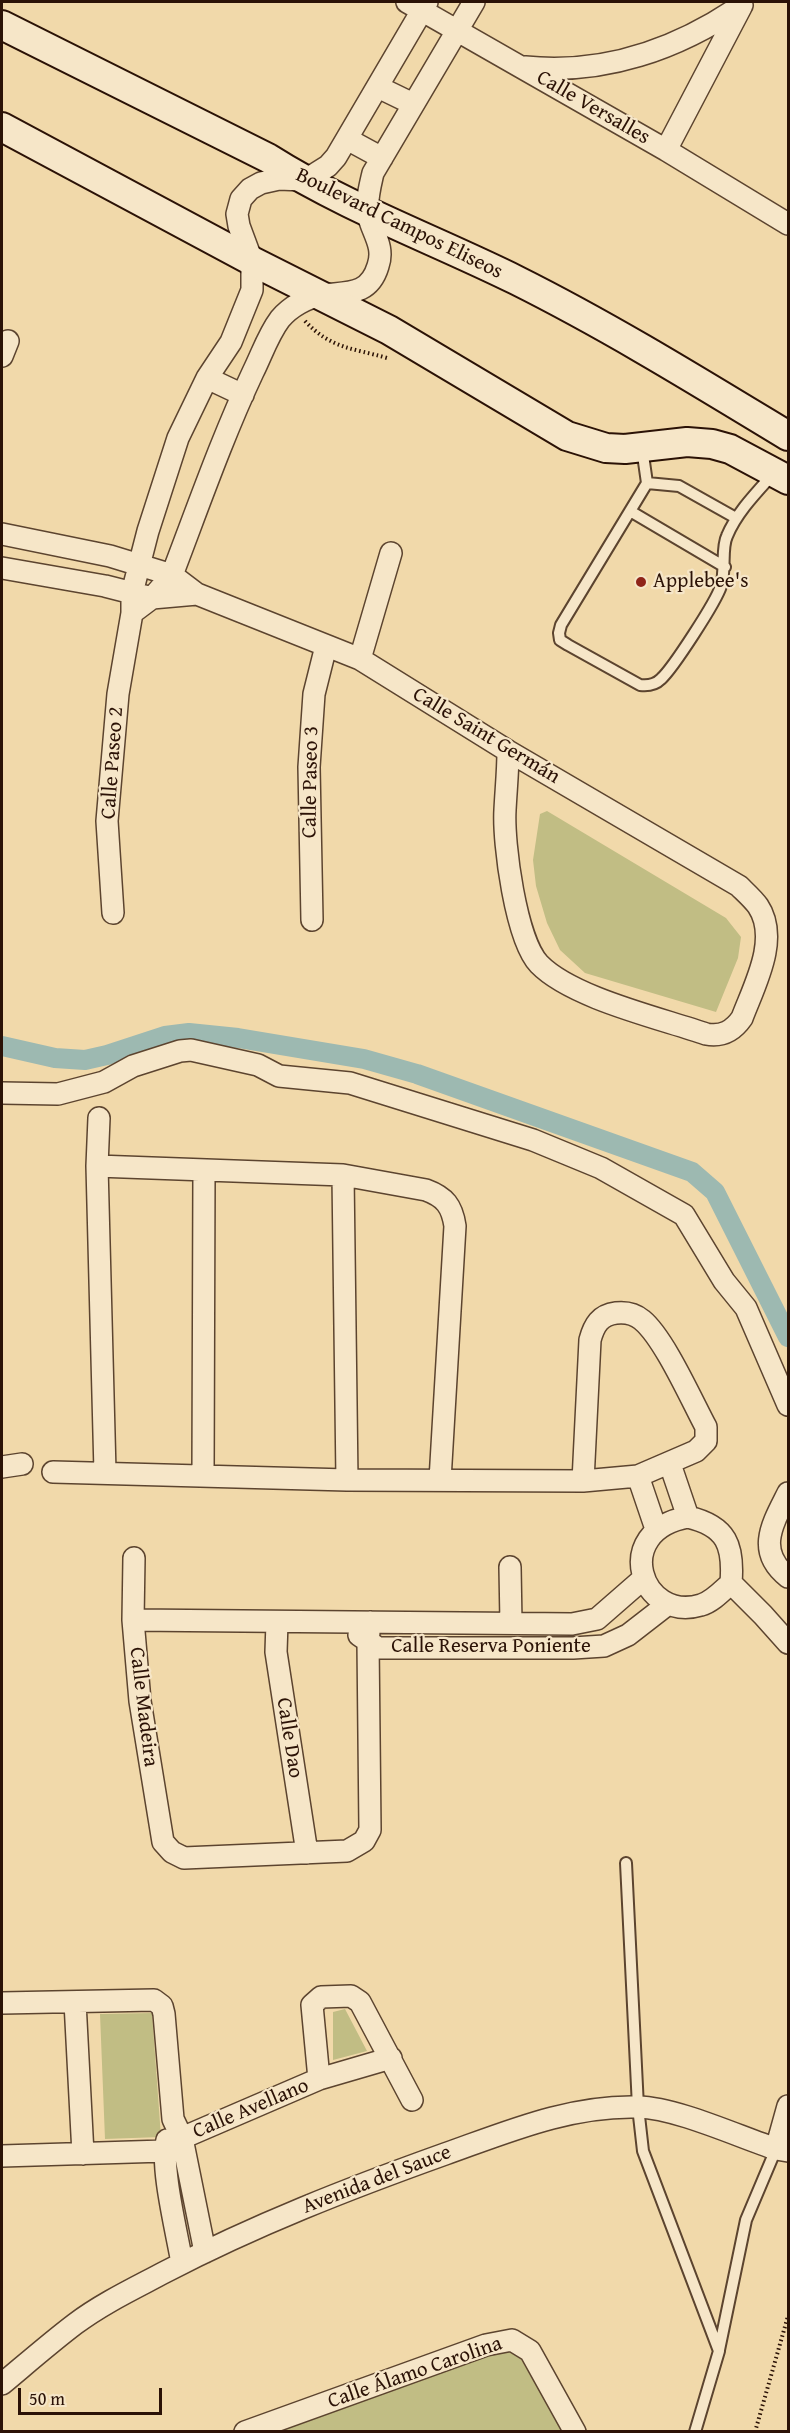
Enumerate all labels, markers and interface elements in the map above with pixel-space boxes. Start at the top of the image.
street label: Calle Versalles [532,65,654,151]
street label: Boulevard Campos Eliseos [291,163,507,285]
place label: Applebee's [653,569,748,595]
marker: Applebee's [634,575,648,589]
street label: Calle Saint Germán [408,682,564,790]
street label: Calle Paseo 2 [97,706,129,820]
street label: Calle Paseo 3 [297,726,325,838]
street label: Calle Reserva Poniente [391,1634,591,1660]
street label: Calle Madeira [123,1646,163,1768]
street label: Calle Dao [270,1696,308,1780]
street label: Calle Avellano [189,2073,313,2145]
street label: Avenida del Sauce [299,2140,455,2220]
street label: Calle Álamo Carolina [325,2331,505,2415]
scale bar [21,2376,165,2414]
text: 50 m [29,2385,65,2412]

